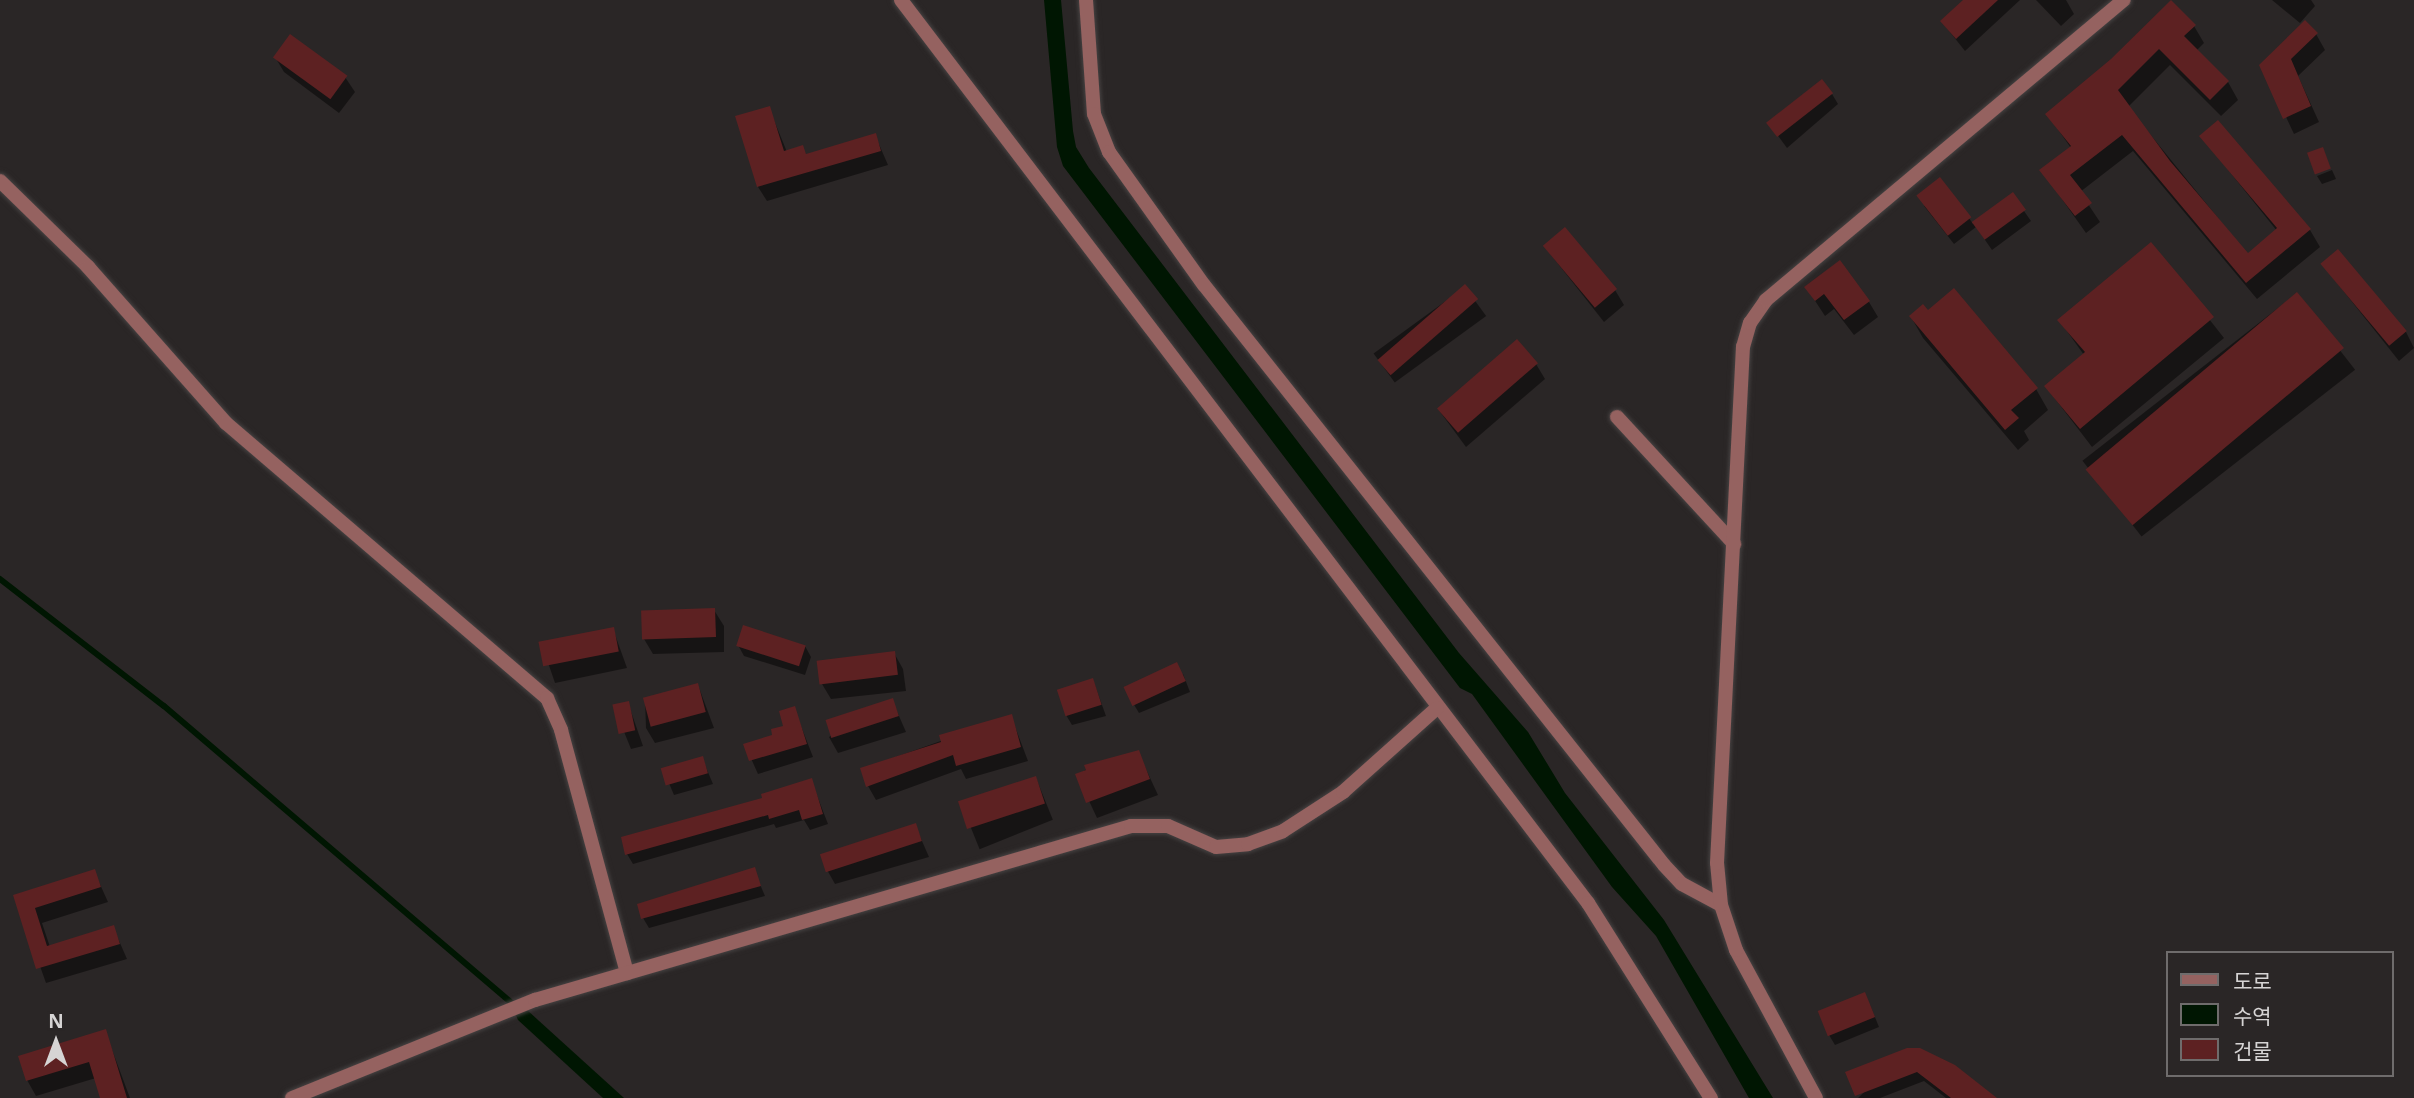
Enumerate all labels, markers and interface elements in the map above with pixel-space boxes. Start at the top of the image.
legend [2166,951,2393,1077]
text: 도로 [2233,967,2272,995]
text: 수역 [2233,1002,2272,1030]
north arrow [21,1007,91,1077]
text: N [48,1008,64,1034]
text: 건물 [2233,1037,2272,1065]

